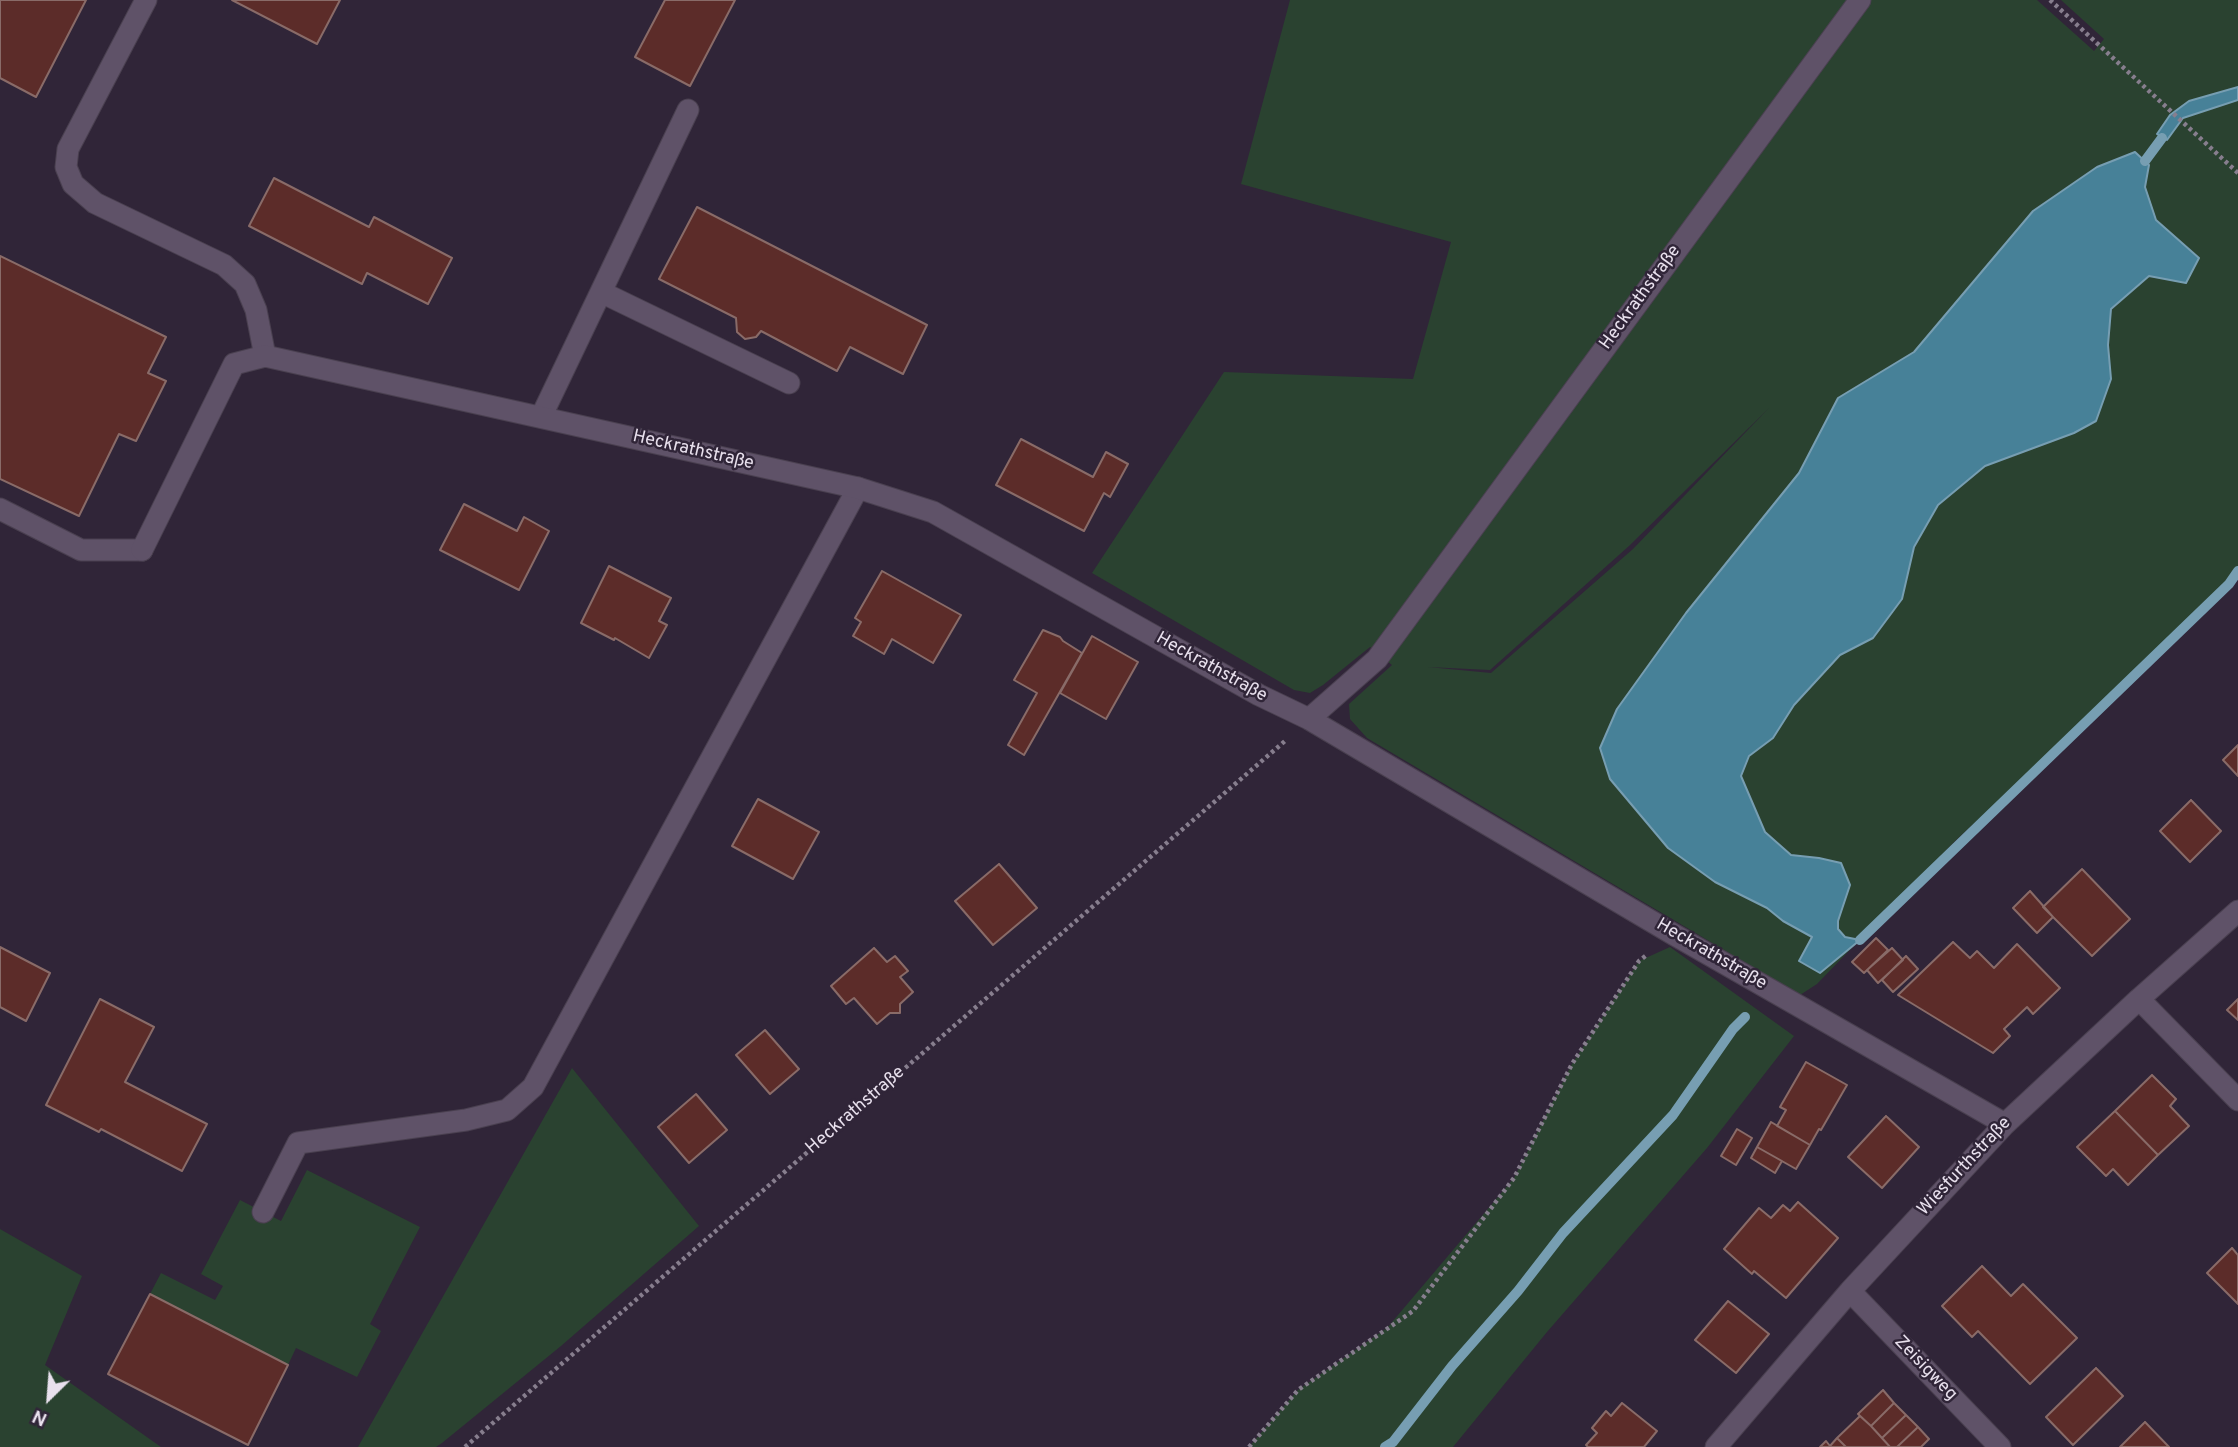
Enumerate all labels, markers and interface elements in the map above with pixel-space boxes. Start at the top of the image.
street label: Heckrathstraße [1596,242,1686,354]
street label: Heckrathstraße [630,427,756,475]
street label: Heckrathstraße [1152,629,1270,707]
street label: Heckrathstraße [1652,915,1770,995]
street label: Heckrathstraße [802,1062,910,1160]
street label: Wiesfurthstraße [1914,1113,2016,1221]
street label: Zeisigweg [1889,1332,1961,1406]
north arrow [14,1363,84,1433]
text: N [29,1403,51,1431]

